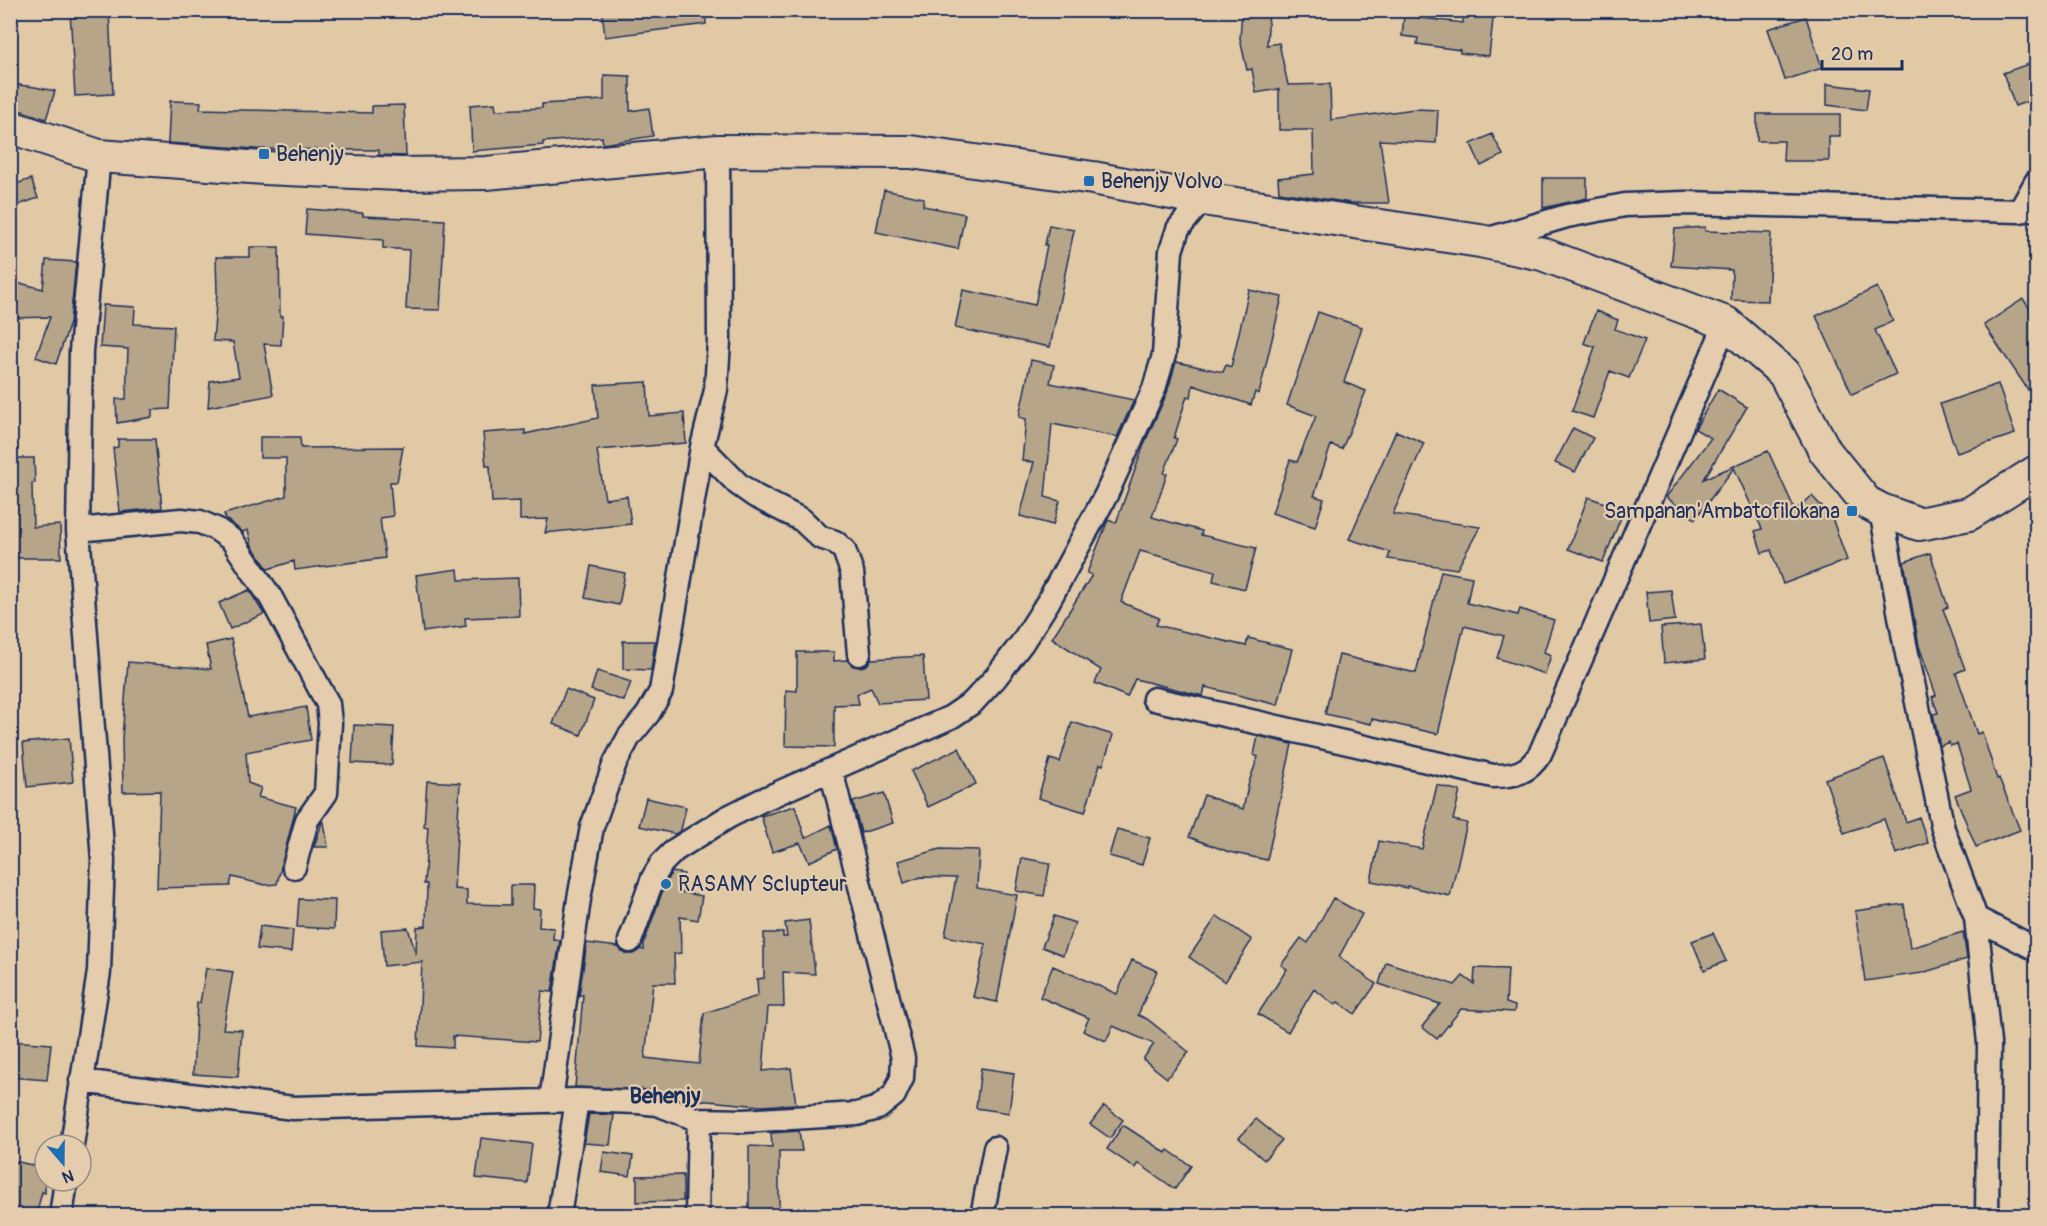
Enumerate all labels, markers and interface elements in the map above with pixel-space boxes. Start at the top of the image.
scale bar [1822,33,1902,71]
text: 20 m [1831,43,1873,66]
place label: Behenjy [276,141,344,168]
marker: Behenjy [257,147,271,161]
place label: Behenjy Volvo [1101,168,1223,195]
marker: Behenjy Volvo [1082,174,1096,188]
place label: Sampanan'Ambatofilokana [1604,498,1840,525]
marker: Sampanan'Ambatofilokana [1845,504,1859,518]
place label: RASAMY Sclupteur [678,871,847,898]
marker: RASAMY Sclupteur [659,877,673,891]
district label: Behenjy [630,1082,701,1110]
north arrow [33,1133,93,1193]
text: N [59,1165,76,1187]

